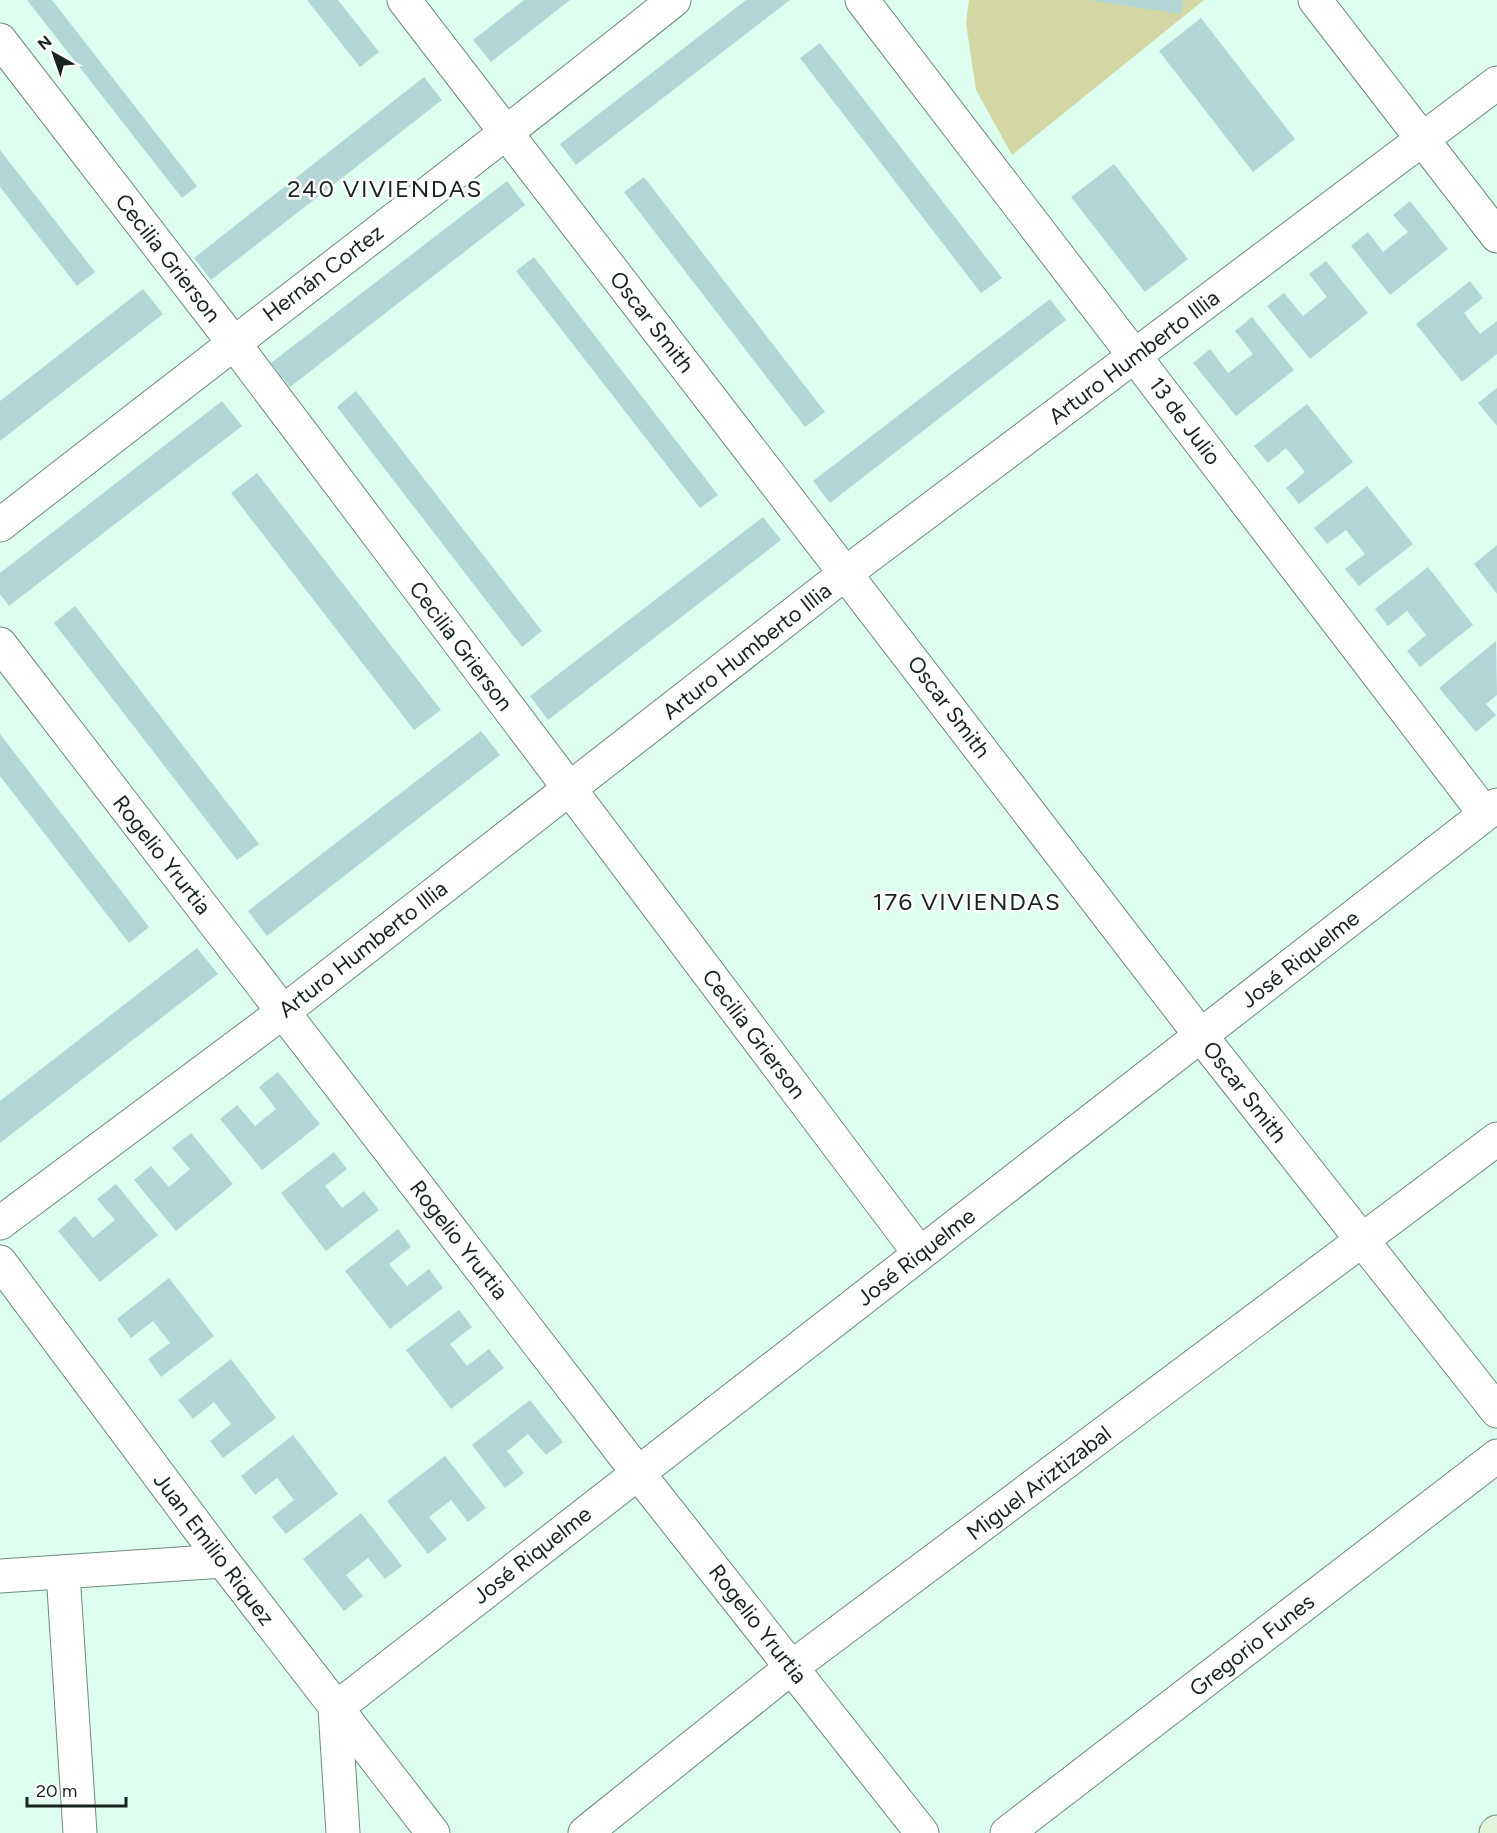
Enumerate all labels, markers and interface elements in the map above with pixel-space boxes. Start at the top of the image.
north arrow [24,24,84,84]
text: N [34,32,56,54]
district label: 240 VIVIENDAS [287,174,483,203]
street label: Cecilia Grierson [109,188,227,328]
street label: Hernán Cortez [257,219,389,327]
street label: Oscar Smith [604,266,700,378]
street label: Arturo Humberto Illia [1043,284,1225,430]
street label: 13 de Julio [1143,372,1227,470]
street label: Cecilia Grierson [403,576,519,716]
street label: Arturo Humberto Illia [657,577,837,725]
street label: Oscar Smith [902,650,996,764]
street label: Rogelio Yrurtia [107,790,217,920]
street label: Arturo Humberto Illia [273,875,453,1023]
district label: 176 VIVIENDAS [873,887,1061,916]
street label: José Riquelme [1235,904,1365,1014]
street label: Cecilia Grierson [696,964,812,1104]
street label: Oscar Smith [1197,1036,1293,1148]
street label: Rogelio Yrurtia [404,1175,514,1305]
street label: José Riquelme [851,1202,981,1312]
street label: Miguel Ariztizabal [961,1420,1117,1546]
street label: Juan Emilio Riquez [148,1467,280,1631]
street label: José Riquelme [467,1500,597,1610]
street label: Rogelio Yrurtia [703,1559,813,1689]
street label: Gregorio Funes [1184,1588,1320,1702]
scale bar [27,1770,126,1808]
text: 20 m [36,1780,77,1802]

